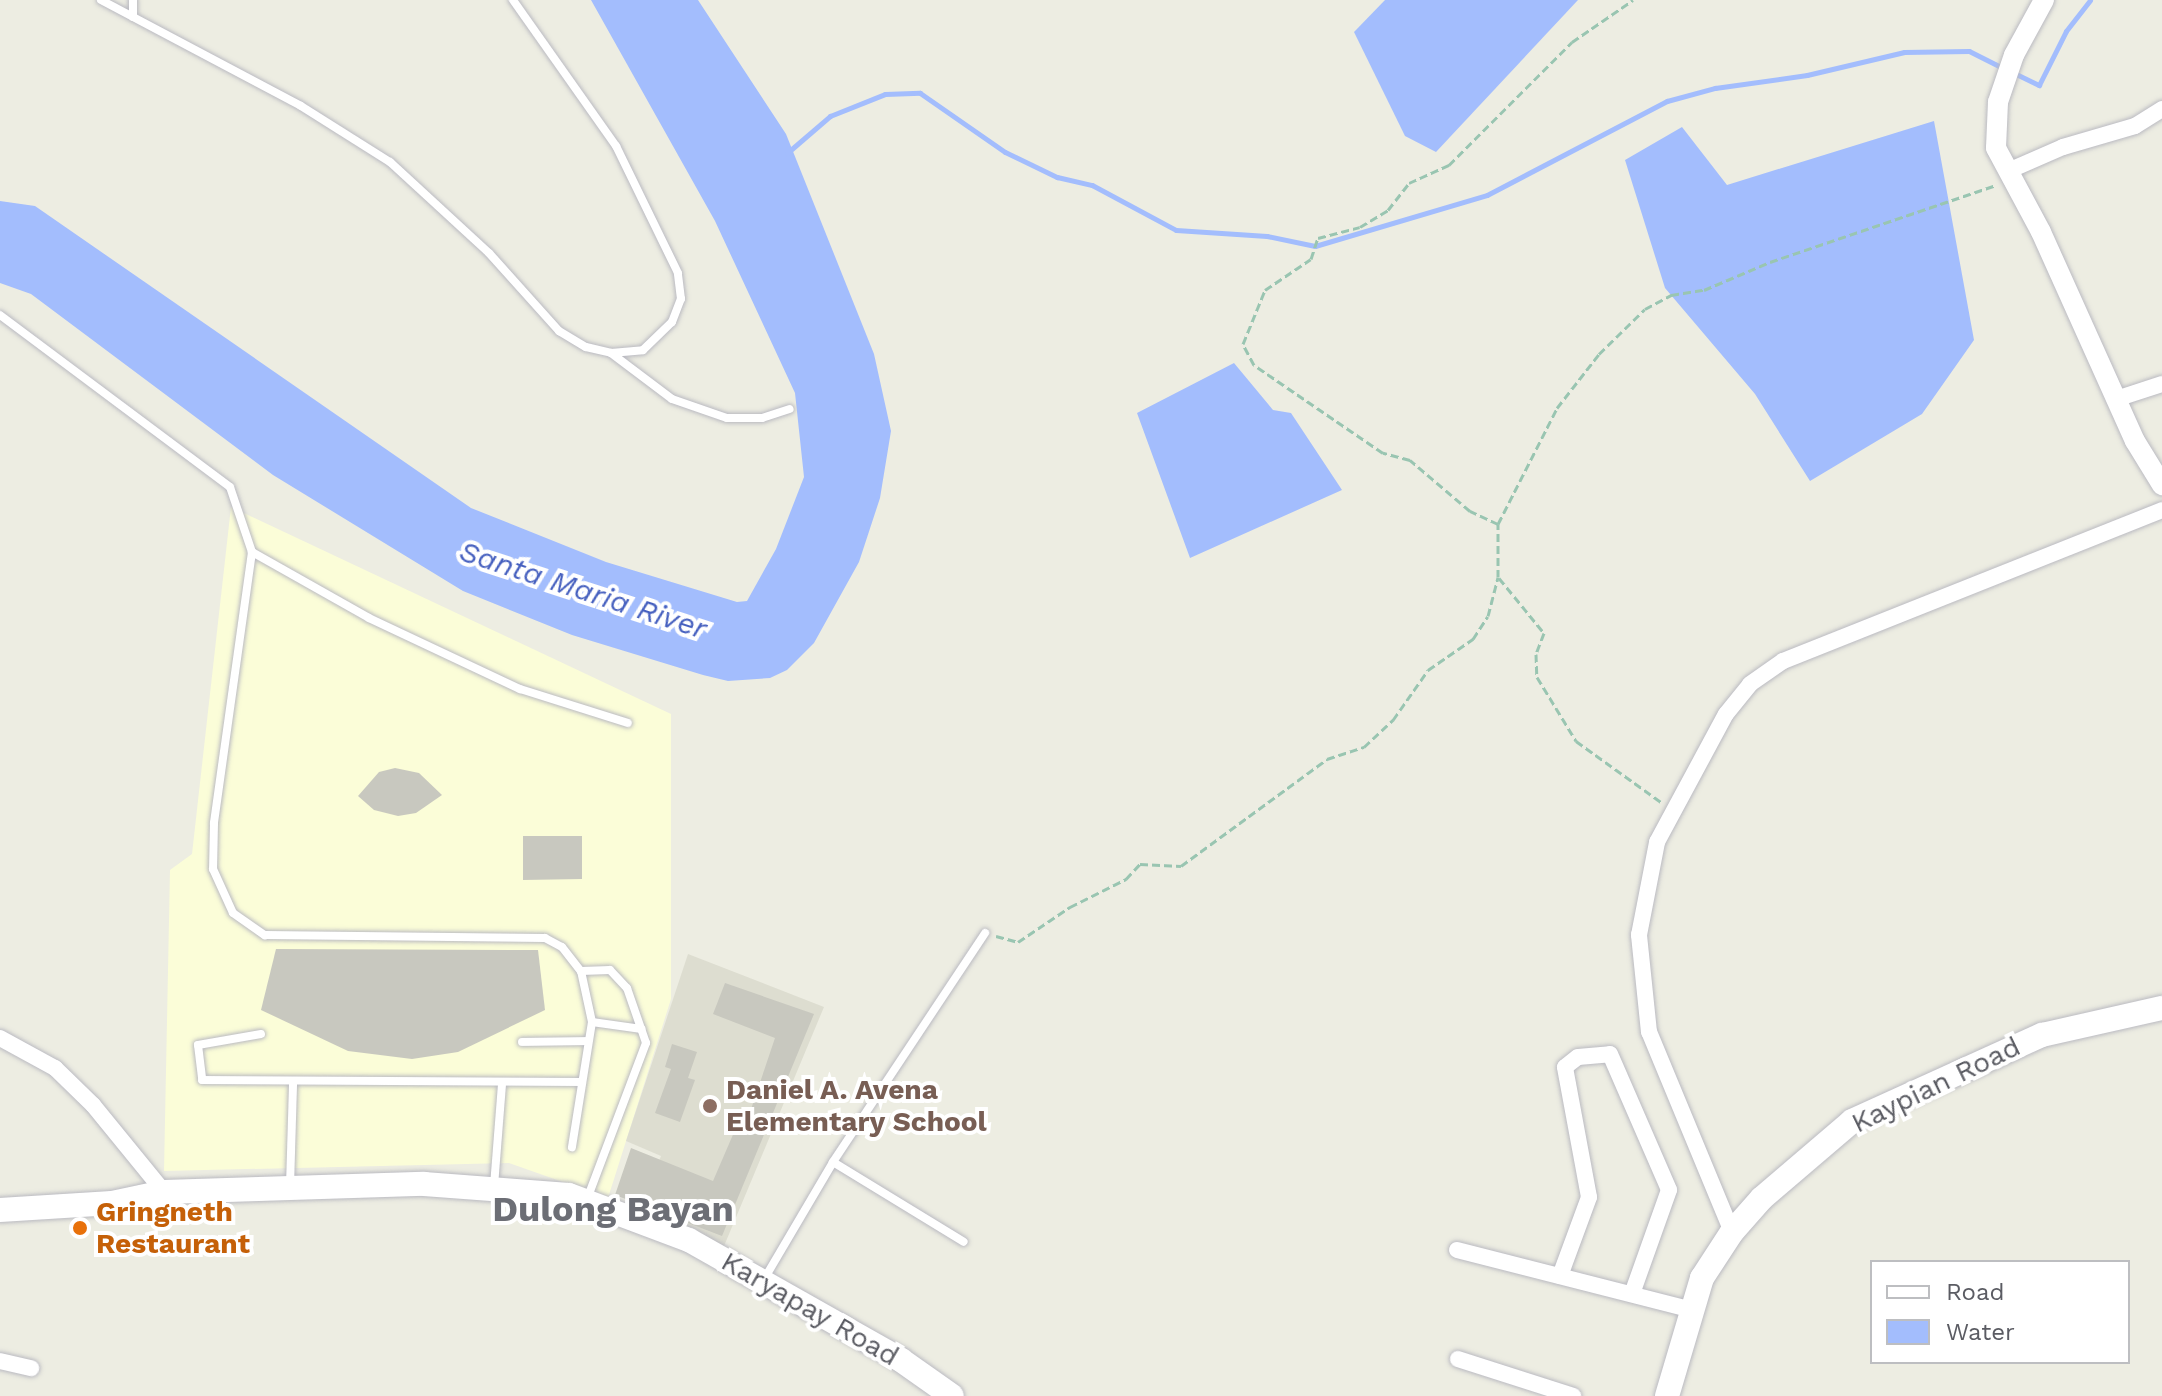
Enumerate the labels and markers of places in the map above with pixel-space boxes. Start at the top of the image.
place label: Daniel A. Avena Elementary School [726,1073,987,1139]
marker: Daniel A. Avena Elementary School [701,1097,719,1115]
place label: Gringneth Restaurant [96,1195,250,1261]
marker: Gringneth Restaurant [71,1219,89,1237]

